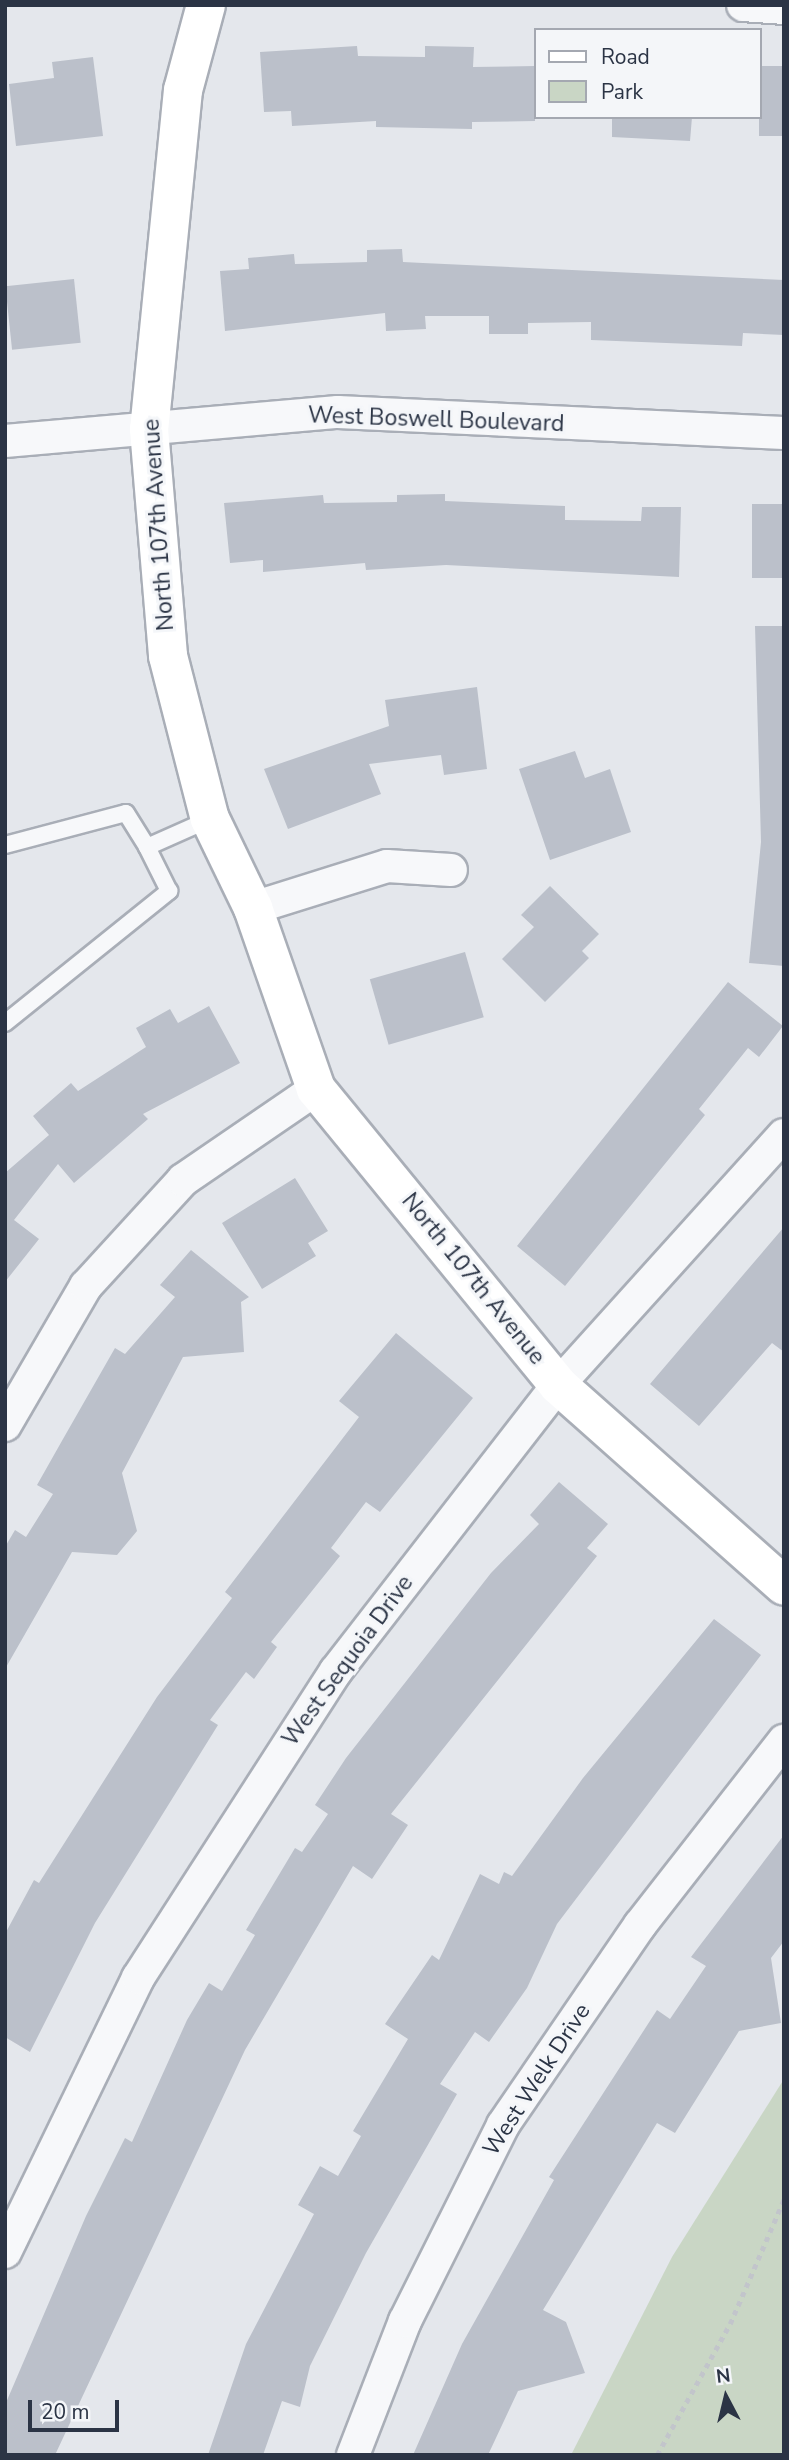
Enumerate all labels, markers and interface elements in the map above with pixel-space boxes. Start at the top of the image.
legend [534,28,761,119]
text: Road [601,43,650,71]
text: Park [601,78,643,106]
street label: West Boswell Boulevard [307,402,565,438]
street label: North 107th Avenue [138,418,180,632]
street label: North 107th Avenue [395,1188,551,1370]
street label: West Sequoia Drive [277,1570,419,1752]
street label: West Welk Drive [477,1999,597,2161]
north arrow [691,2362,761,2432]
text: N [715,2362,732,2390]
scale bar [32,2386,122,2430]
text: 20 m [41,2398,90,2426]

